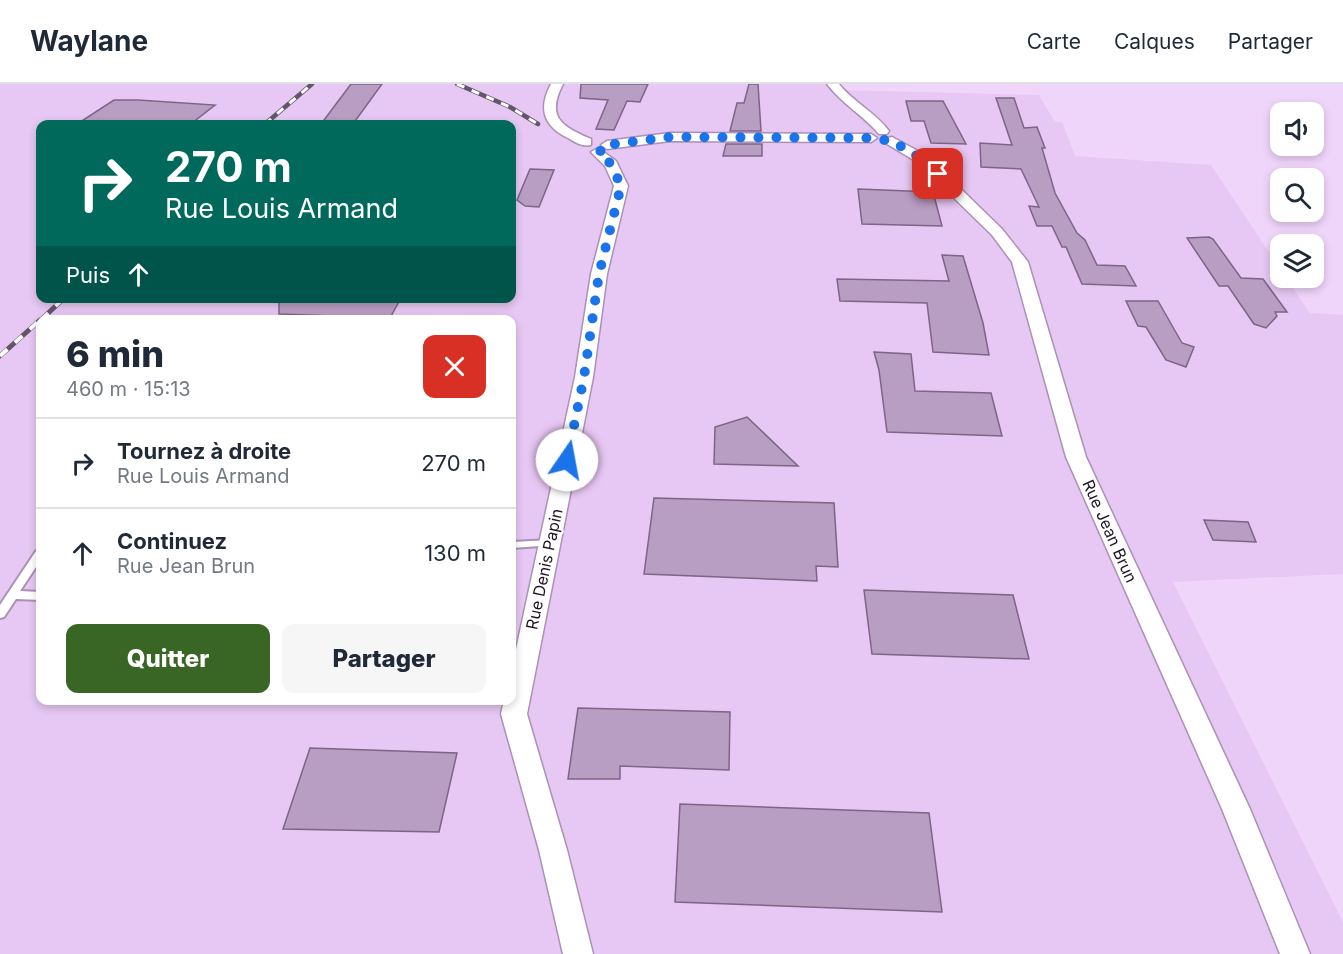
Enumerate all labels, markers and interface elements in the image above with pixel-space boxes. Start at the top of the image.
text: Waylane [30,24,148,58]
text: Carte [1027,29,1081,54]
text: Calques [1114,29,1195,54]
text: Partager [1228,29,1313,54]
map controls [1270,102,1324,288]
button: sound [1270,102,1324,156]
text: 270 m [165,141,292,192]
icon: right [66,144,144,222]
pin [912,148,963,199]
icon: arrive [921,157,954,190]
button: search [1270,168,1324,222]
text: Rue Louis Armand [165,192,398,225]
button: layers [1270,234,1324,288]
icon: ahead [122,258,155,291]
text: Puis [66,262,110,288]
text: 6 min [66,332,164,376]
button: close [423,335,486,398]
text: 460 m · 15:13 [66,377,191,401]
position arrow [535,428,599,492]
text: Tournez à droite [117,438,291,464]
icon: right [66,447,99,480]
text: 270 m [421,450,486,476]
text: Rue Louis Armand [117,464,290,488]
street label: Rue Jean Brun [1078,476,1142,586]
street label: Rue Denis Papin [521,507,567,631]
text: Continuez [117,528,227,554]
icon: ahead [66,537,99,570]
text: 130 m [424,540,486,566]
text: Rue Jean Brun [117,554,255,578]
button: Quitter [66,624,270,693]
button: Partager [282,624,486,693]

